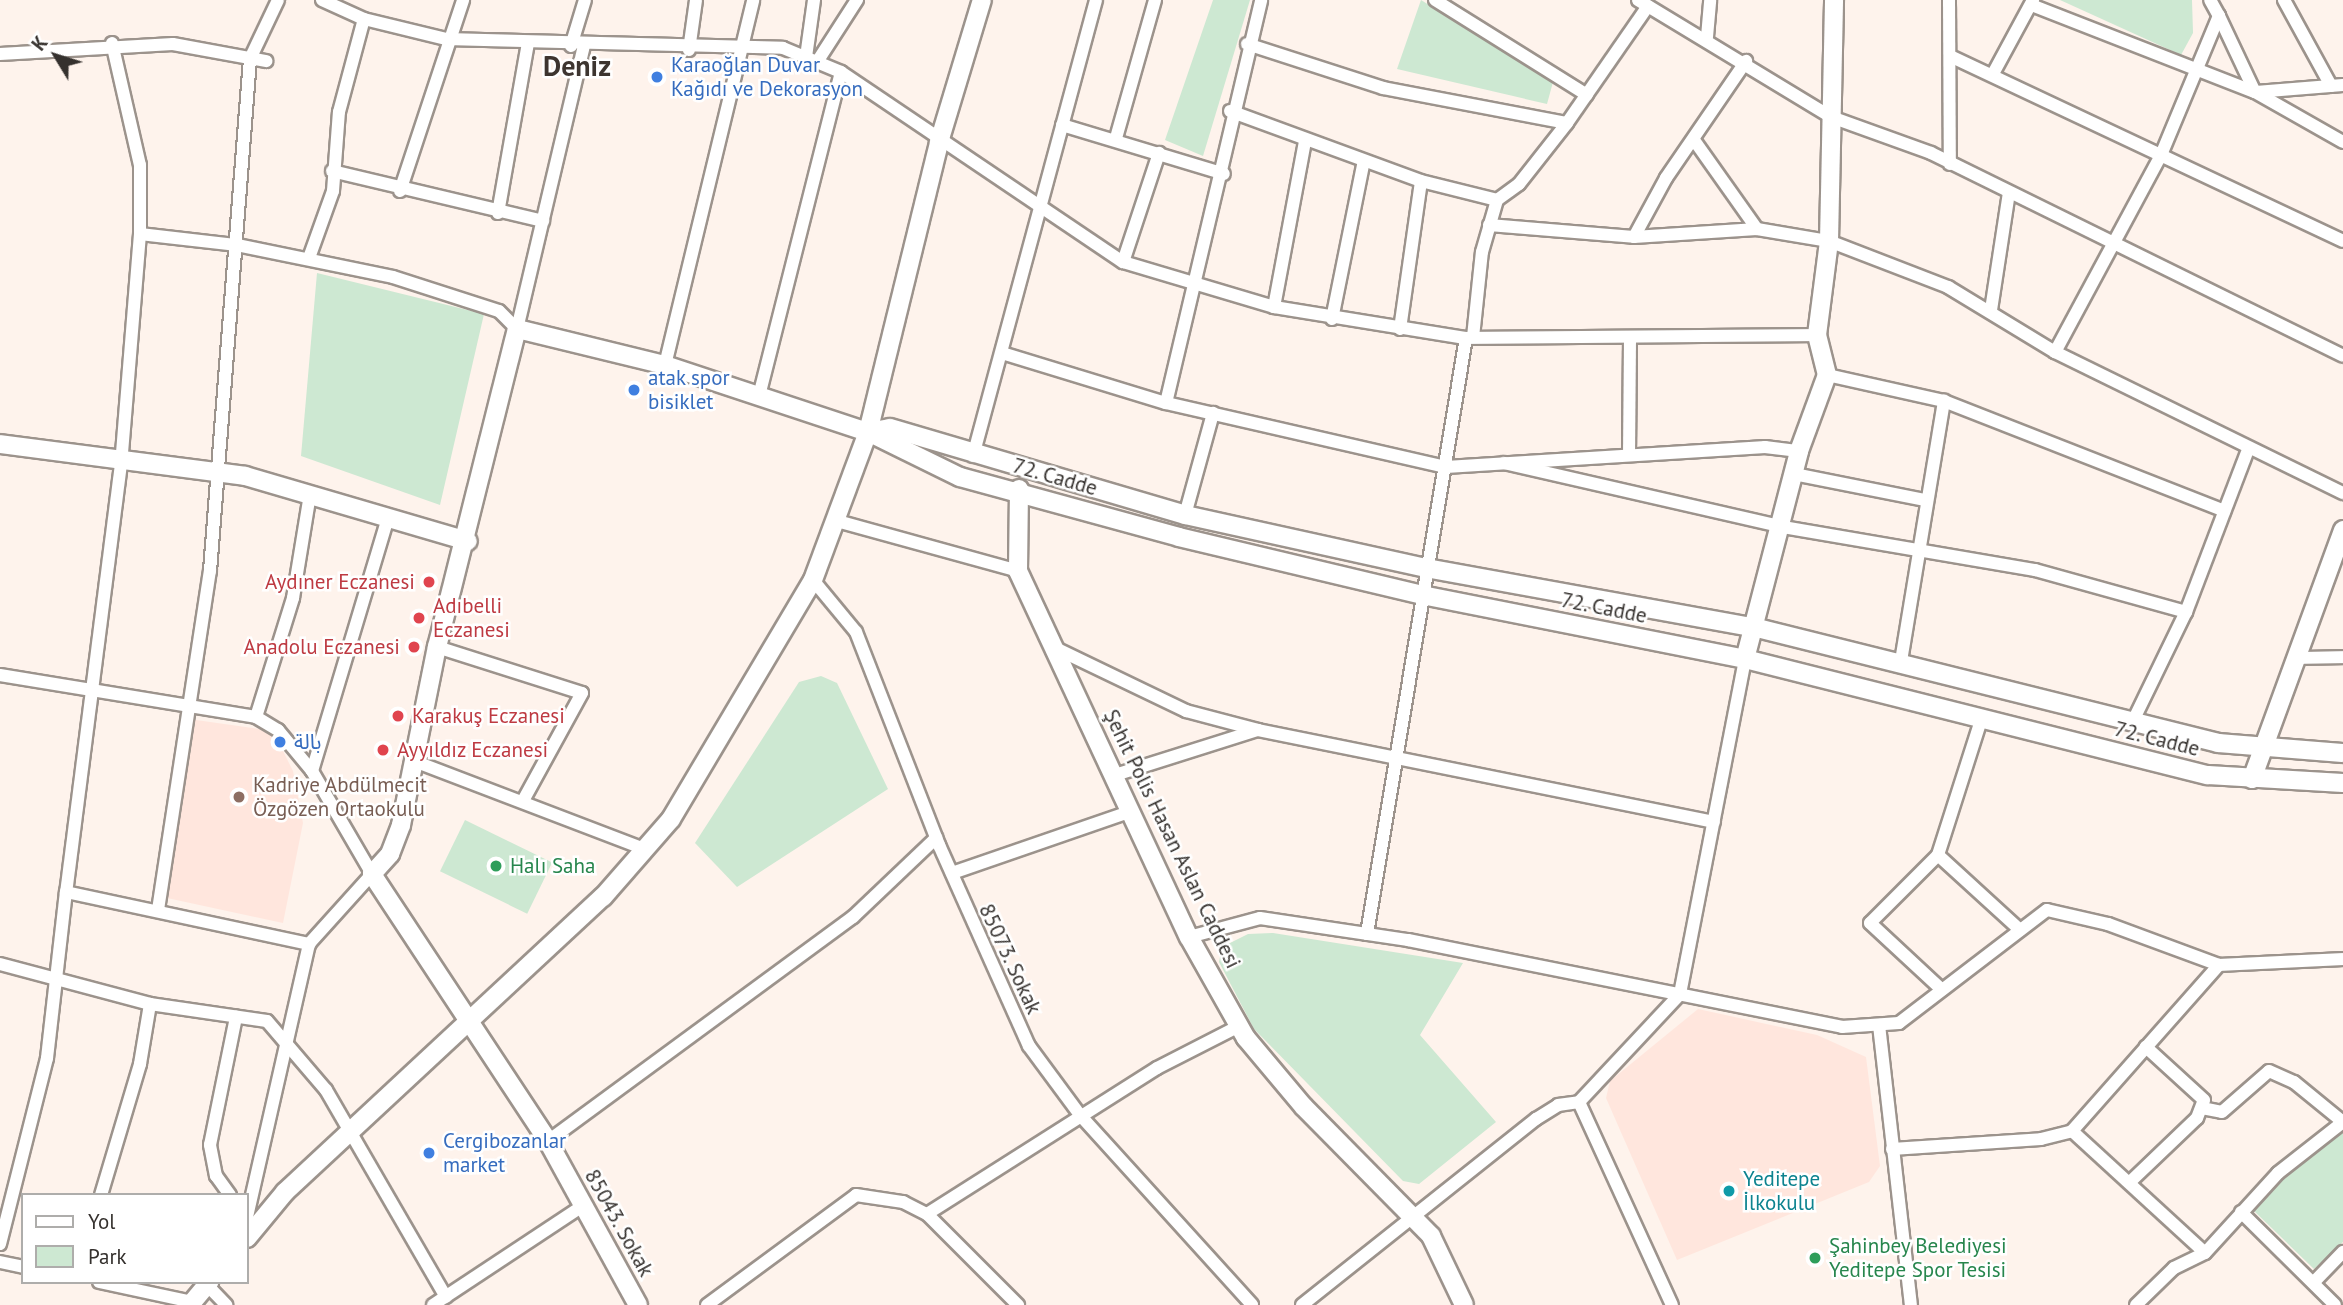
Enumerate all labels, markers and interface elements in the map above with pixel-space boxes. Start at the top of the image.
north arrow [21,21,91,91]
text: K [26,31,53,55]
district label: Deniz [543,49,611,83]
place label: Karaoğlan Duvar Kağıdı ve Dekorasyon [671,52,863,102]
marker: Karaoğlan Duvar Kağıdı ve Dekorasyon [649,69,665,85]
place label: atak spor bisiklet [648,365,730,415]
marker: atak spor bisiklet [626,382,642,398]
street label: 72. Cadde [1009,453,1101,501]
place label: Aydıner Eczanesi [265,569,415,595]
marker: Aydıner Eczanesi [421,574,437,590]
street label: 72. Cadde [1558,587,1650,629]
place label: Adıbelli Eczanesi [433,593,510,643]
marker: Adıbelli Eczanesi [411,610,427,626]
place label: Anadolu Eczanesi [243,634,400,660]
marker: Anadolu Eczanesi [406,639,422,655]
place label: Karakuş Eczanesi [412,703,565,729]
street label: Şehit Polis Hasan Aslan Caddesi [1098,705,1246,973]
marker: Karakuş Eczanesi [390,708,406,724]
street label: 72. Cadde [2111,716,2203,762]
place label: بالة [294,729,321,755]
marker: بالة [272,734,288,750]
place label: Ayyıldız Eczanesi [397,737,549,763]
marker: Ayyıldız Eczanesi [375,742,391,758]
place label: Kadriye Abdülmecit Özgözen Ortaokulu [253,772,428,822]
marker: Kadriye Abdülmecit Özgözen Ortaokulu [231,789,247,805]
place label: Halı Saha [510,853,595,879]
marker: Halı Saha [488,858,504,874]
street label: 85073. Sokak [973,899,1047,1019]
place label: Cergibozanlar market [443,1128,566,1178]
marker: Cergibozanlar market [421,1145,437,1161]
street label: 85043. Sokak [579,1164,659,1282]
place label: Yeditepe İlkokulu [1743,1166,1820,1216]
marker: Yeditepe İlkokulu [1721,1183,1737,1199]
legend [21,1193,248,1284]
text: Yol [88,1208,115,1235]
place label: Şahinbey Belediyesi Yeditepe Spor Tesisi [1829,1233,2007,1283]
text: Park [88,1243,127,1270]
marker: Şahinbey Belediyesi Yeditepe Spor Tesisi [1807,1250,1823,1266]

